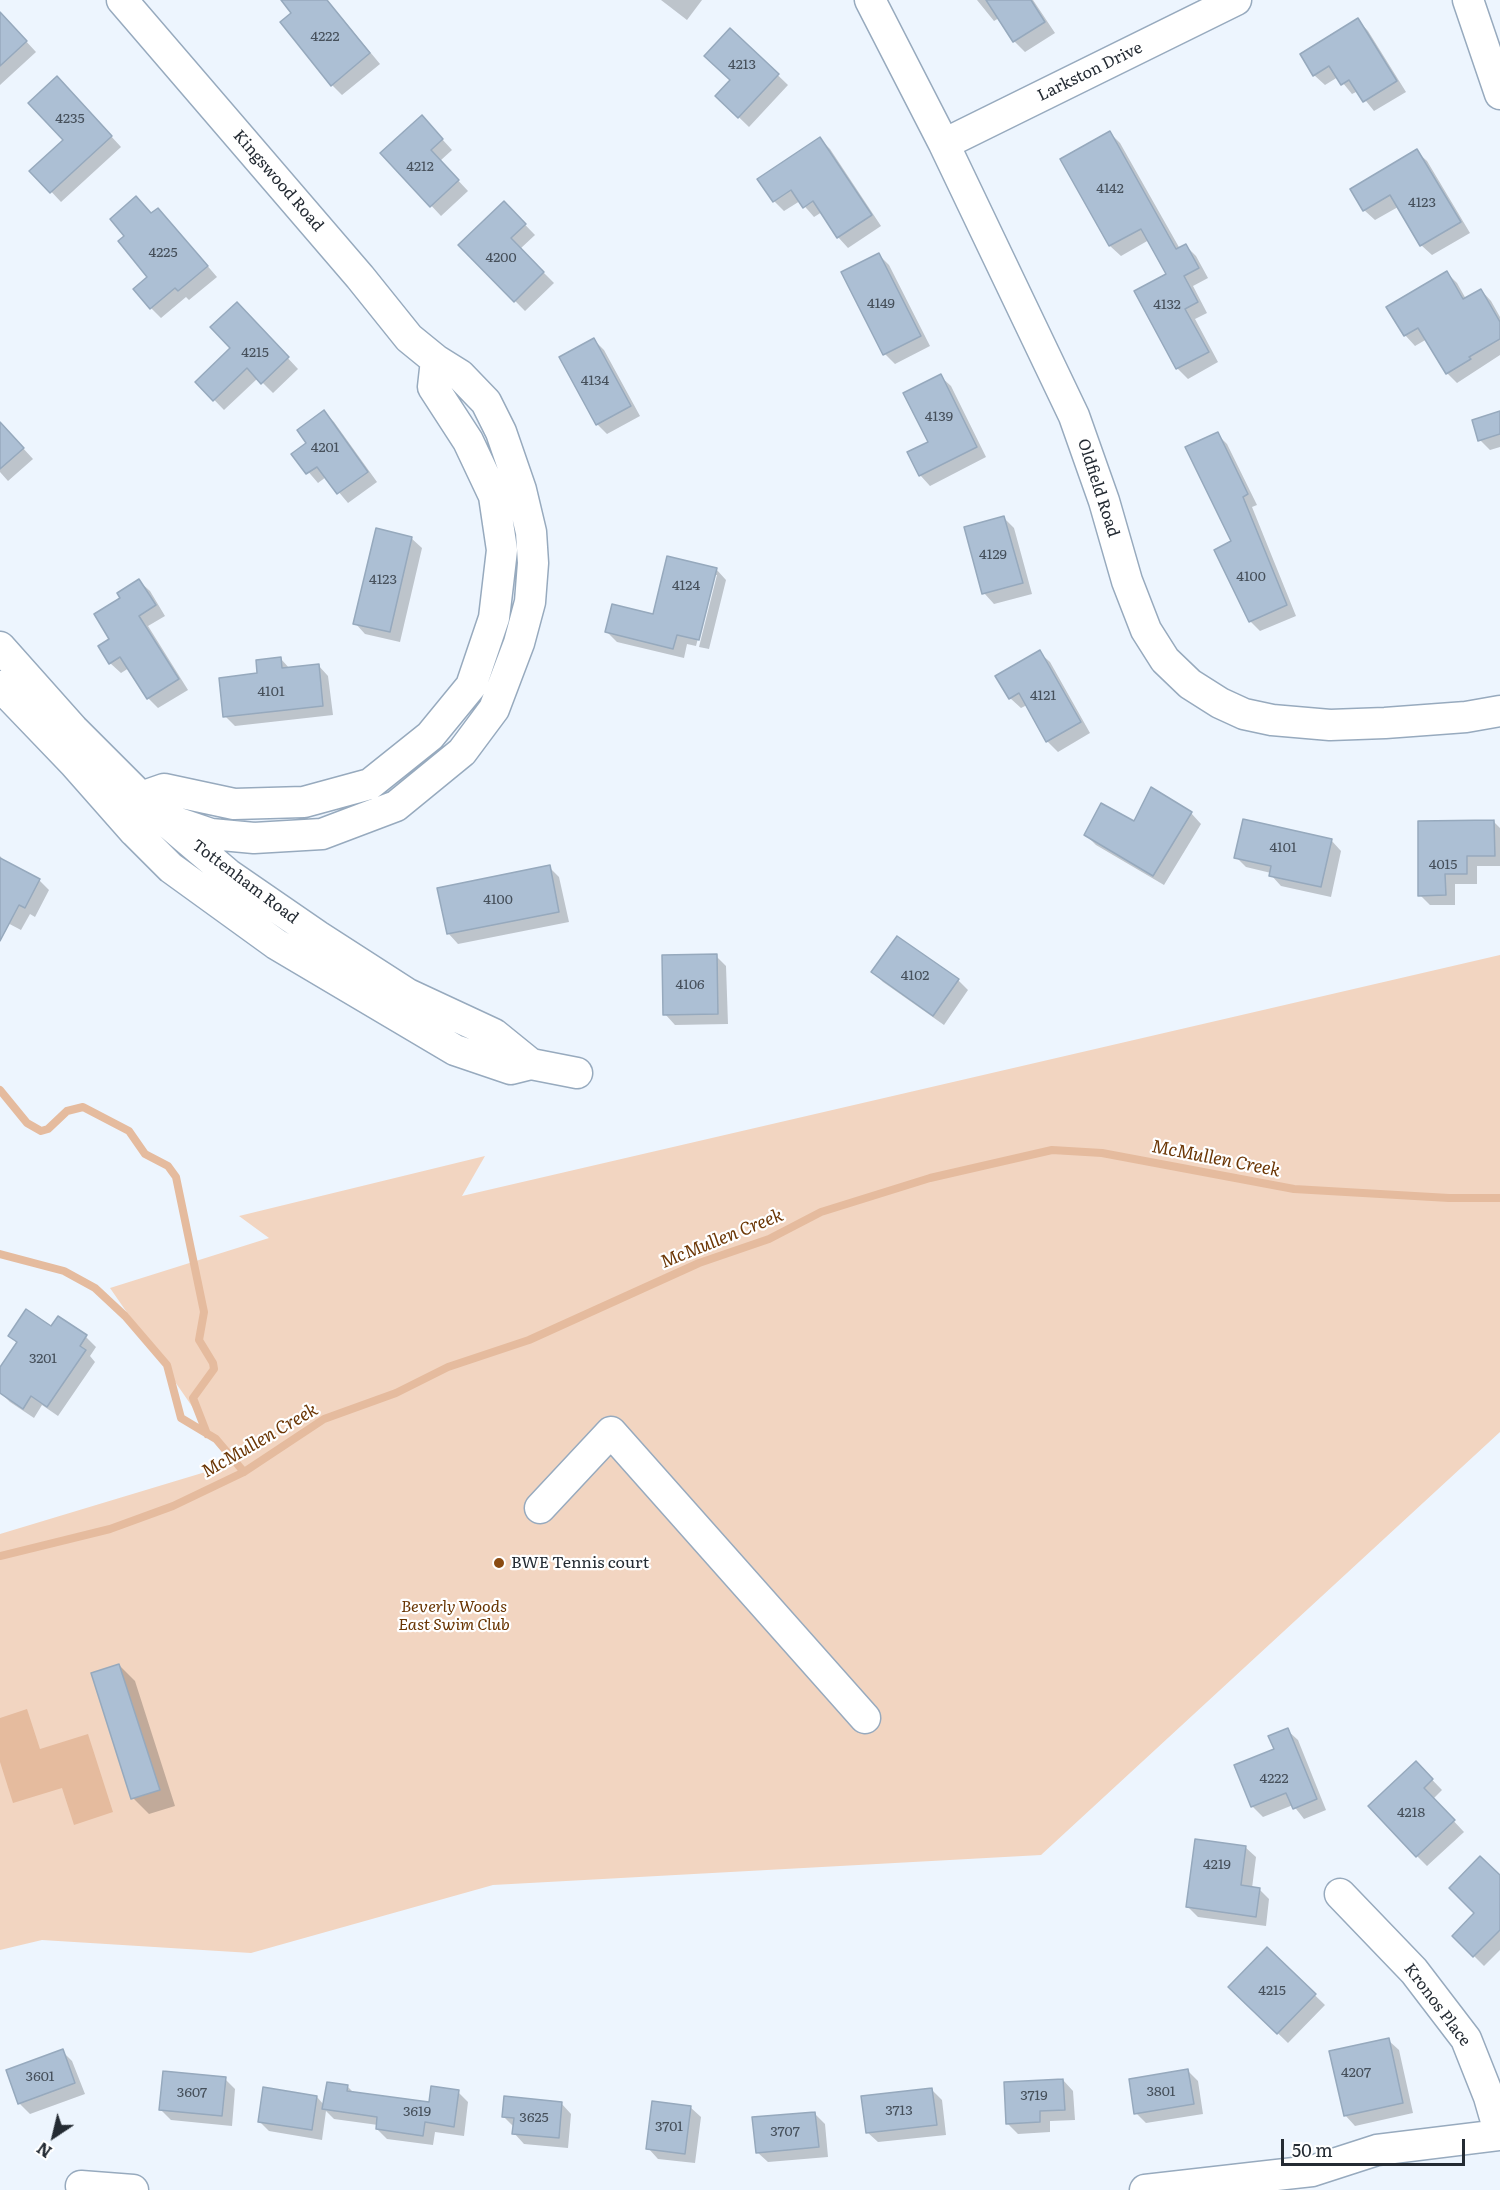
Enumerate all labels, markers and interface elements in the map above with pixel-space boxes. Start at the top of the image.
house number: 4222 [310,29,340,45]
street label: Larkston Drive [1034,38,1146,106]
house number: 4213 [728,57,756,73]
house number: 4235 [55,111,85,127]
street label: Kingswood Road [229,126,327,236]
house number: 4212 [406,159,434,175]
house number: 4142 [1096,181,1124,197]
house number: 4123 [1408,195,1436,211]
house number: 4225 [148,245,178,261]
house number: 4200 [486,250,516,266]
house number: 4149 [867,296,895,312]
house number: 4132 [1153,297,1181,313]
house number: 4215 [241,345,269,361]
house number: 4134 [581,373,609,389]
house number: 4139 [925,409,953,425]
street label: Oldfield Road [1073,436,1123,540]
house number: 4201 [311,440,339,456]
house number: 4129 [979,547,1007,563]
house number: 4100 [1236,569,1266,585]
house number: 4123 [369,572,397,588]
house number: 4124 [672,578,700,594]
house number: 4101 [257,684,285,700]
house number: 4121 [1030,688,1056,704]
street label: Tottenham Road [188,836,302,928]
house number: 4101 [1269,840,1297,856]
house number: 4015 [1429,857,1457,873]
house number: 4100 [483,892,513,908]
house number: 4102 [901,968,929,984]
house number: 4106 [675,977,705,993]
water label: McMullen Creek [1150,1136,1282,1182]
water label: McMullen Creek [658,1205,786,1273]
house number: 3201 [29,1351,57,1367]
water label: McMullen Creek [198,1399,322,1483]
place label: BWE Tennis court [511,1553,649,1573]
marker: BWE Tennis court [492,1556,506,1570]
park label: Beverly Woods East Swim Club [398,1597,510,1635]
house number: 4222 [1259,1771,1289,1787]
house number: 4218 [1397,1805,1425,1821]
house number: 4219 [1203,1857,1231,1873]
street label: Kronos Place [1400,1960,1474,2050]
house number: 4215 [1258,1983,1286,1999]
house number: 4207 [1341,2065,1371,2081]
house number: 3601 [26,2069,54,2085]
house number: 3801 [1146,2084,1176,2100]
house number: 3607 [177,2085,207,2101]
house number: 3719 [1020,2088,1048,2104]
house number: 3713 [885,2103,913,2119]
house number: 3619 [403,2104,431,2120]
north arrow [24,2106,84,2166]
house number: 3625 [519,2110,549,2126]
house number: 3701 [655,2119,683,2135]
house number: 3707 [770,2124,800,2140]
scale bar [1284,2127,1468,2165]
text: 50 m [1292,2136,1333,2163]
text: N [31,2137,56,2164]

